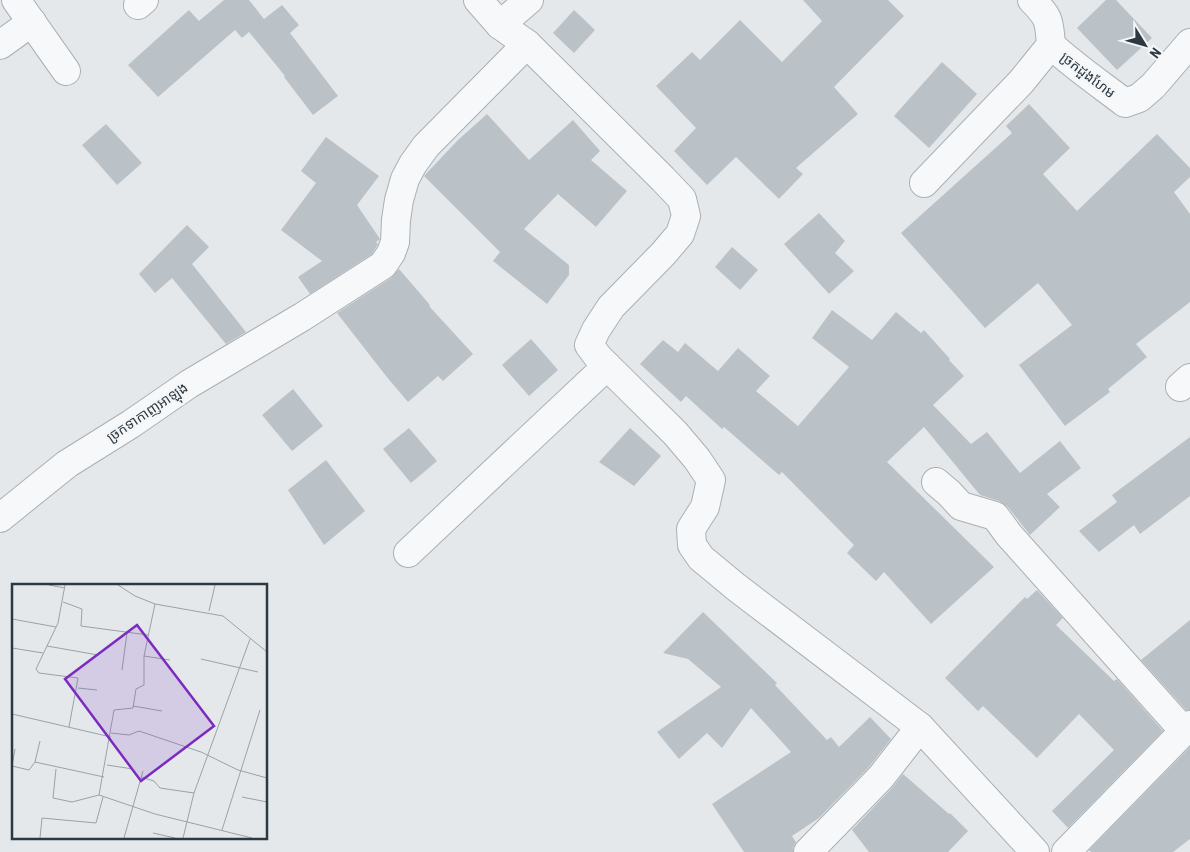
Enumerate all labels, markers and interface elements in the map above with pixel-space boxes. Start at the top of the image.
north arrow [1120,20,1170,70]
text: N [1146,45,1164,61]
street label: ច្រកដួងហែម [1057,49,1119,102]
street label: ច្រកទាកាញអាឡុង [103,379,193,448]
inset map [12,584,268,840]

